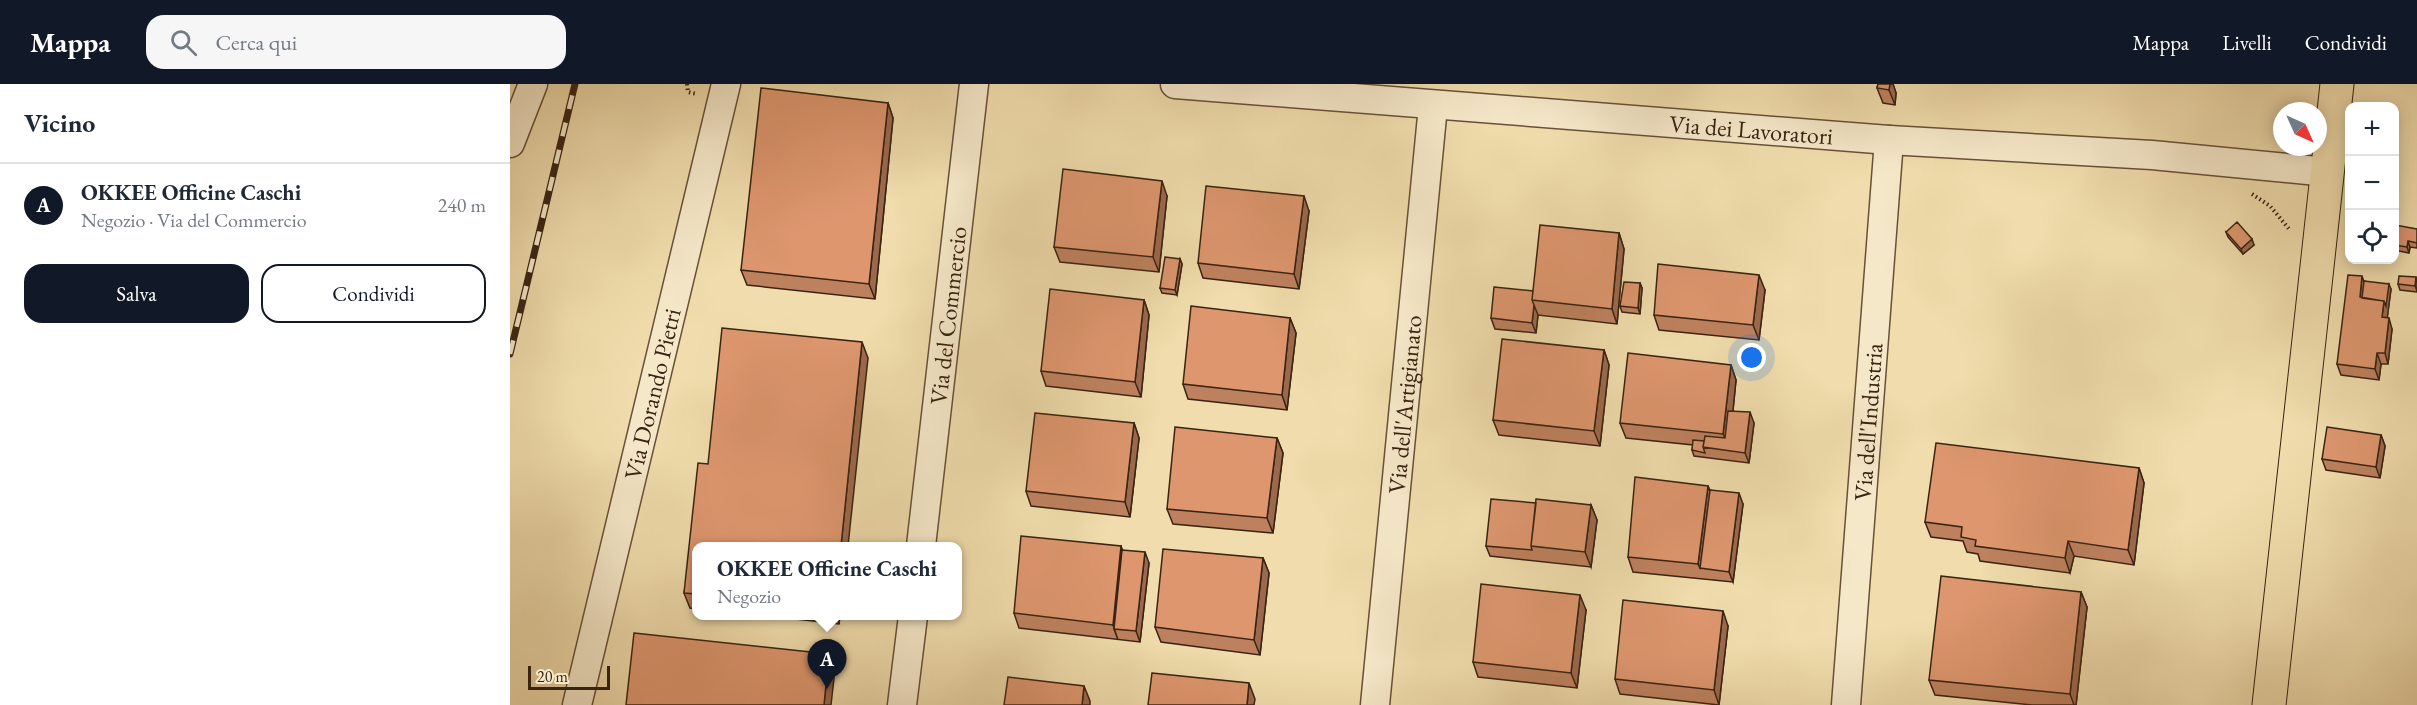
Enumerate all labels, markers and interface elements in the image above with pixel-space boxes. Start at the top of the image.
search box [146,15,566,69]
text: Mappa [30,24,110,60]
icon: search [167,26,200,59]
text: Cerca qui [215,28,297,57]
text: Mappa [2133,29,2189,56]
text: Livelli [2222,29,2272,56]
text: Condividi [2305,29,2387,56]
north arrow [2273,102,2327,156]
map controls [2345,102,2399,264]
button: + [2345,102,2399,156]
text: Vicino [24,106,95,140]
street label: Via dei Lavoratori [1668,107,1834,151]
button: − [2345,156,2399,210]
text: OKKEE Officine Caschi [81,178,301,207]
text: A [36,192,51,218]
text: 240 m [438,192,486,218]
text: Negozio · Via del Commercio [81,207,307,233]
button: locate [2345,210,2399,264]
street label: Via del Commercio [922,225,973,406]
button: Salva [24,264,249,323]
button: Condividi [261,264,486,323]
street label: Via Dorando Pietri [616,305,687,483]
street label: Via dell'Artigianato [1380,313,1428,495]
street label: Via dell'Industria [1846,341,1889,502]
your location [1737,343,1766,372]
popup [692,542,962,620]
text: OKKEE Officine Caschi [717,554,937,583]
text: Negozio [717,583,781,609]
pin: A [808,640,846,689]
scale bar [528,663,610,690]
text: 20 m [537,666,568,687]

